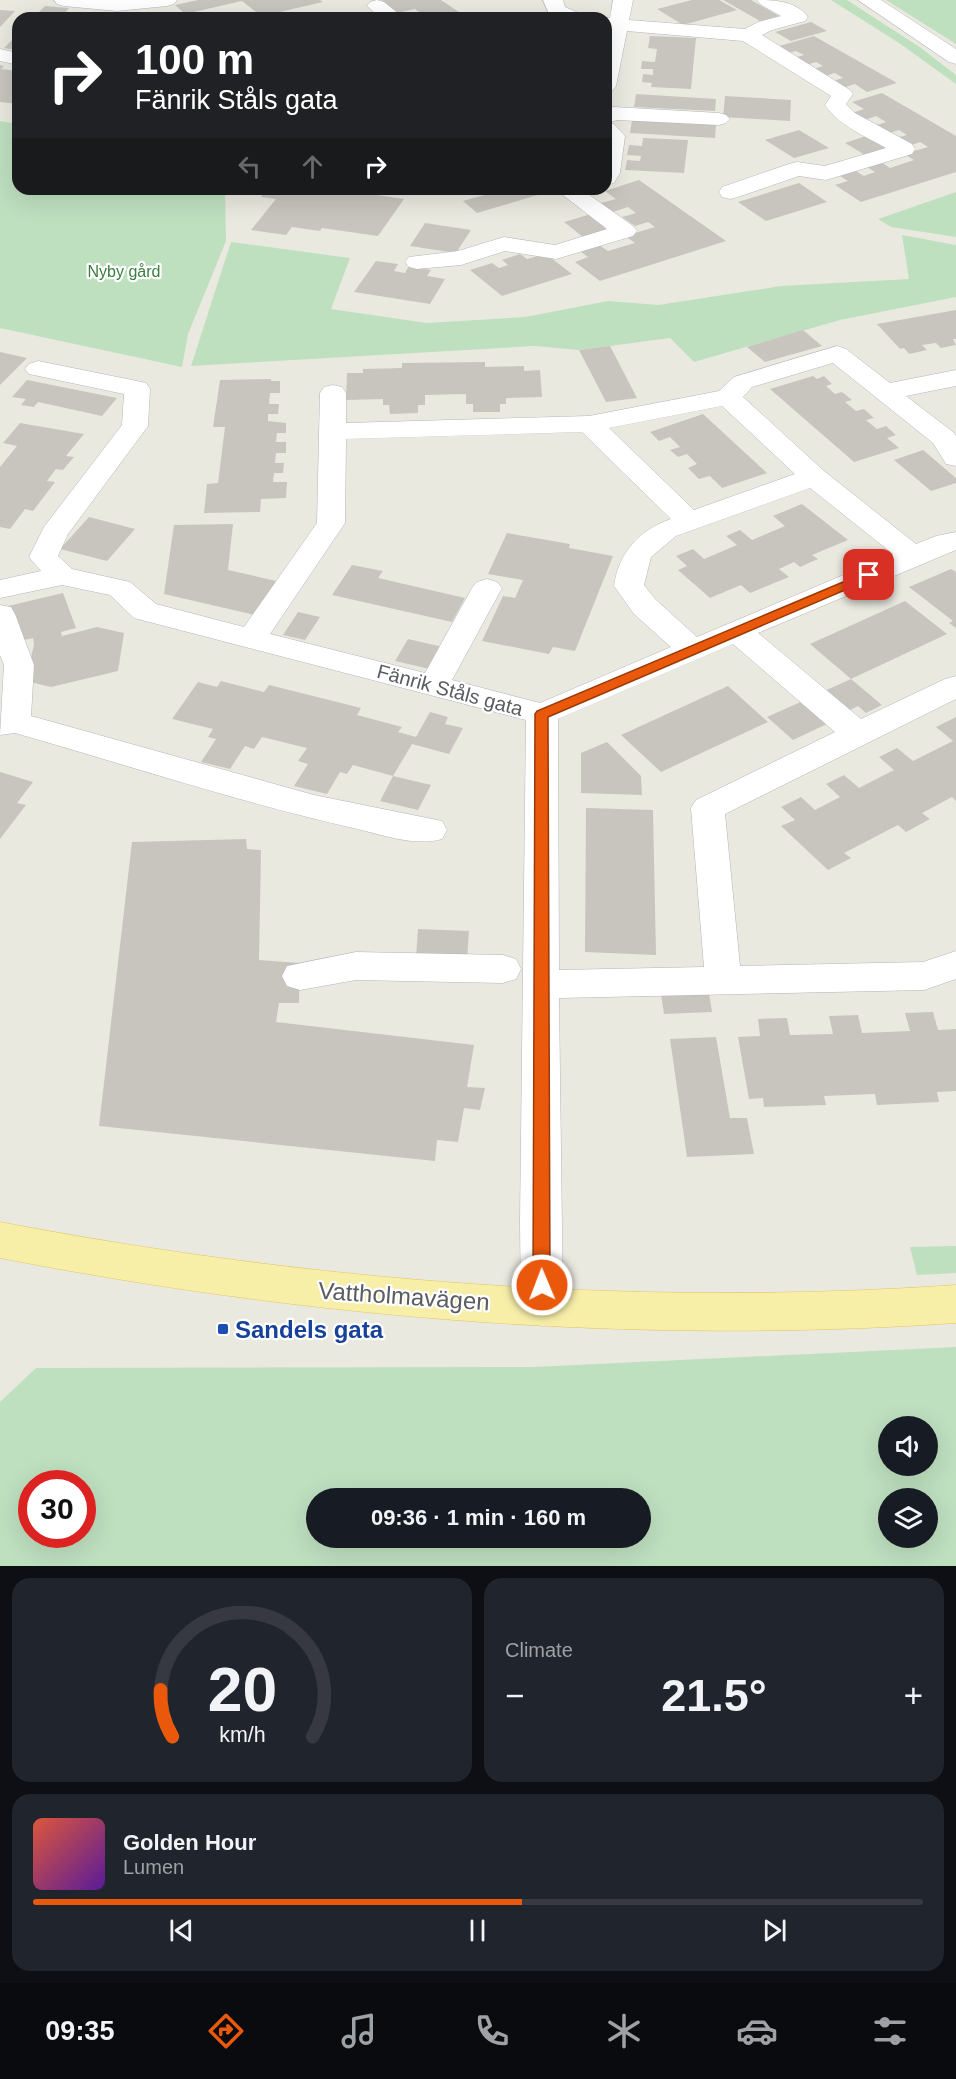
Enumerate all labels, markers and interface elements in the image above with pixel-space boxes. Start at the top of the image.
icon: right [36,36,114,114]
text: 100 m [135,36,254,83]
text: Fänrik Ståls gata [135,85,338,115]
icon: left [233,150,266,183]
icon: ahead [296,150,329,183]
icon: right [359,150,392,183]
park label: Nyby gård [88,263,160,280]
pin [843,549,894,600]
icon: arrive [852,558,885,591]
street label: Fänrik Ståls gata [375,660,526,720]
position arrow [510,1253,574,1317]
street label: Vattholmavägen [317,1277,491,1315]
place label: Sandels gata [235,1316,384,1343]
marker: Sandels gata [216,1322,230,1336]
map controls [878,1416,938,1548]
button: sound [878,1416,938,1476]
speed limit sign: 30 [18,1470,96,1548]
button: layers [878,1488,938,1548]
text: 09:36 · 1 min · 160 m [371,1505,586,1530]
text: Climate [505,1639,573,1661]
text: 20 [207,1655,277,1724]
text: 21.5° [661,1670,767,1721]
text: − [505,1677,524,1714]
text: + [904,1677,923,1714]
text: km/h [219,1723,265,1747]
text: Golden Hour [123,1830,256,1855]
text: Lumen [123,1856,184,1878]
icon: previous [165,1914,198,1947]
icon: pause [461,1914,494,1947]
icon: next [758,1914,791,1947]
icon: directions [205,2010,247,2052]
icon: music [338,2010,380,2052]
icon: phone [471,2010,513,2052]
icon: climate [603,2010,645,2052]
icon: car [736,2010,778,2052]
icon: filters [869,2010,911,2052]
text: 09:35 [45,2016,114,2046]

